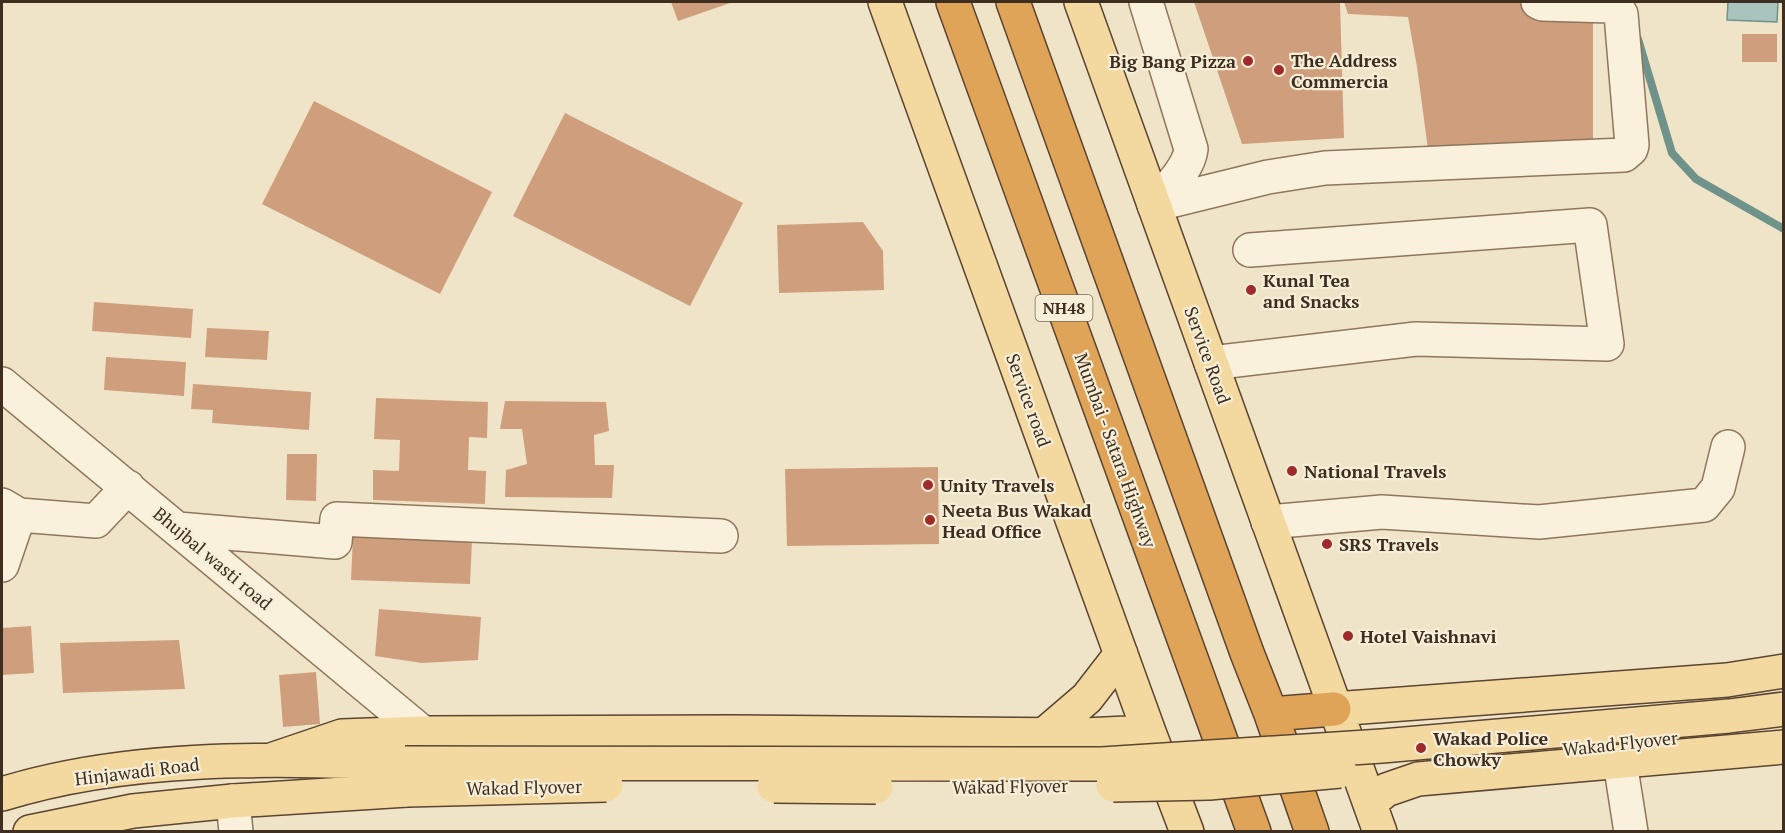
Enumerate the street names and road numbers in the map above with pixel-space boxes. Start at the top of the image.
road number: NH48 [1036,295,1092,321]
street label: Service Road [1179,303,1237,407]
street label: Mumbai - Satara Highway [1070,349,1163,551]
street label: Service road [1001,350,1057,450]
street label: Bhujbal wasti road [149,501,278,615]
street label: Wakad Flyover [1561,725,1679,761]
street label: Hinjawadi Road [73,751,201,791]
street label: Wakad Flyover [952,773,1068,799]
street label: Wakad Flyover [466,774,582,800]

